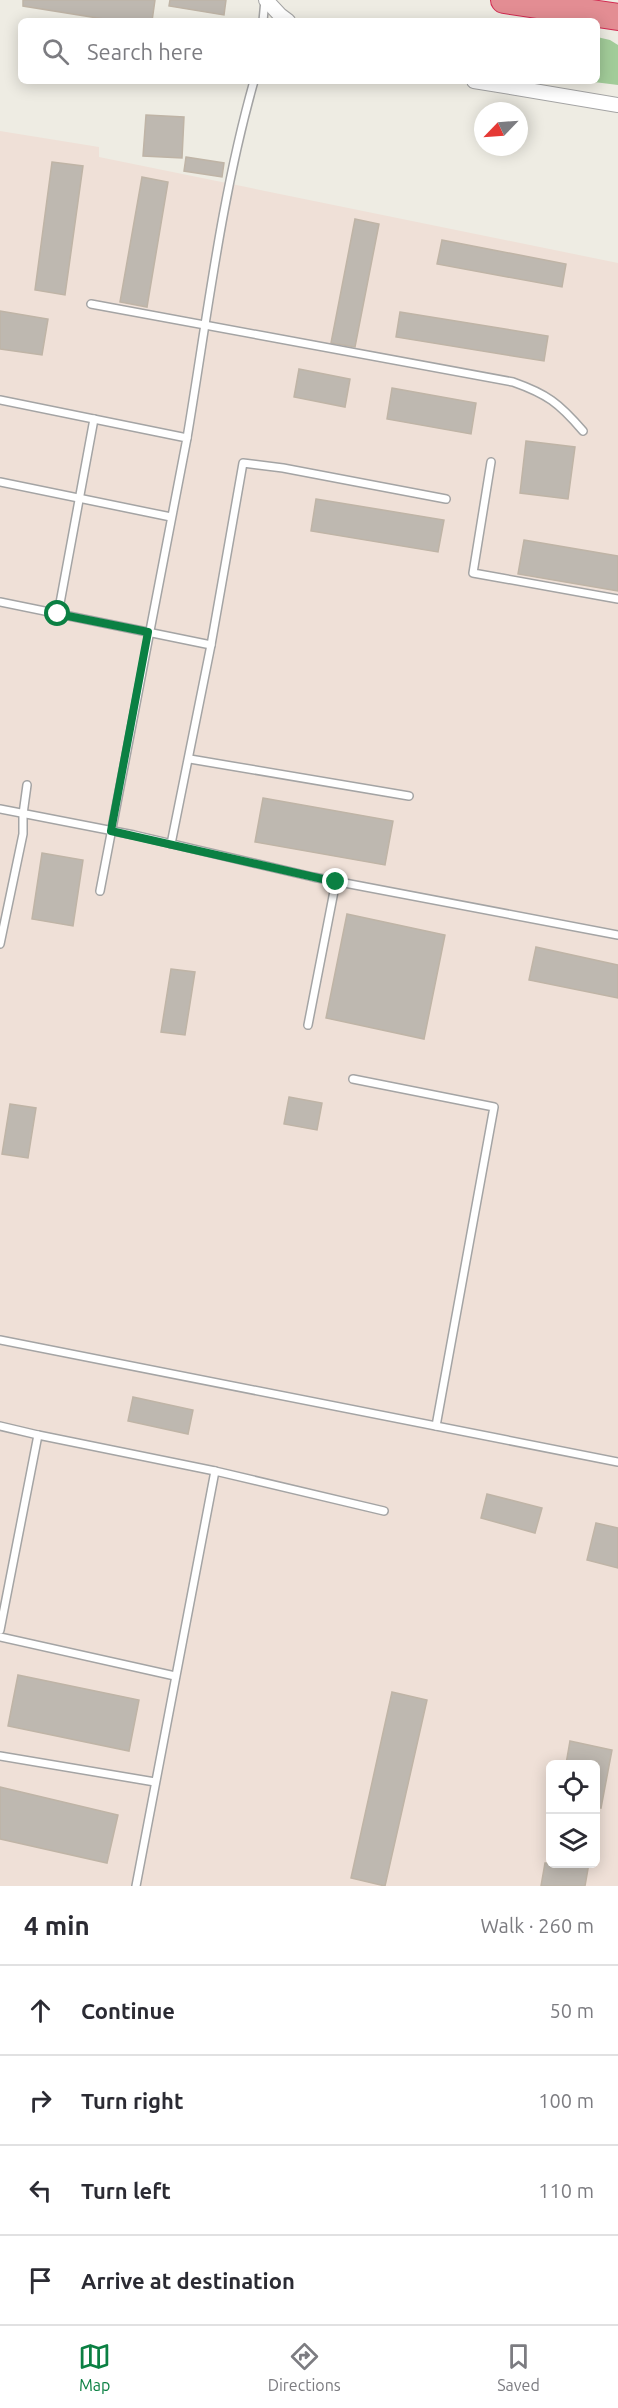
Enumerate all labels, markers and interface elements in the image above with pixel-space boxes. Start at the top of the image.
search box [18,18,600,84]
icon: search [39,35,72,68]
text: Search here [87,39,203,64]
north arrow [474,102,528,156]
route start [44,600,70,626]
route end [322,868,348,894]
map controls [546,1760,600,1868]
button: locate [546,1760,600,1814]
button: layers [546,1814,600,1868]
text: 4 min [24,1911,90,1940]
text: Walk · 260 m [481,1914,594,1937]
icon: ahead [24,1994,57,2027]
text: Continue [81,1998,175,2023]
text: 50 m [550,1999,594,2022]
icon: right [24,2084,57,2117]
text: Turn right [81,2088,183,2113]
text: 100 m [538,2089,594,2112]
icon: left [24,2174,57,2207]
text: Turn left [81,2178,171,2203]
text: 110 m [538,2179,594,2202]
icon: arrive [24,2264,57,2297]
text: Arrive at destination [81,2268,295,2293]
tab: Map [78,2340,111,2394]
tab: Directions [268,2340,341,2394]
tab: Saved [497,2340,540,2394]

